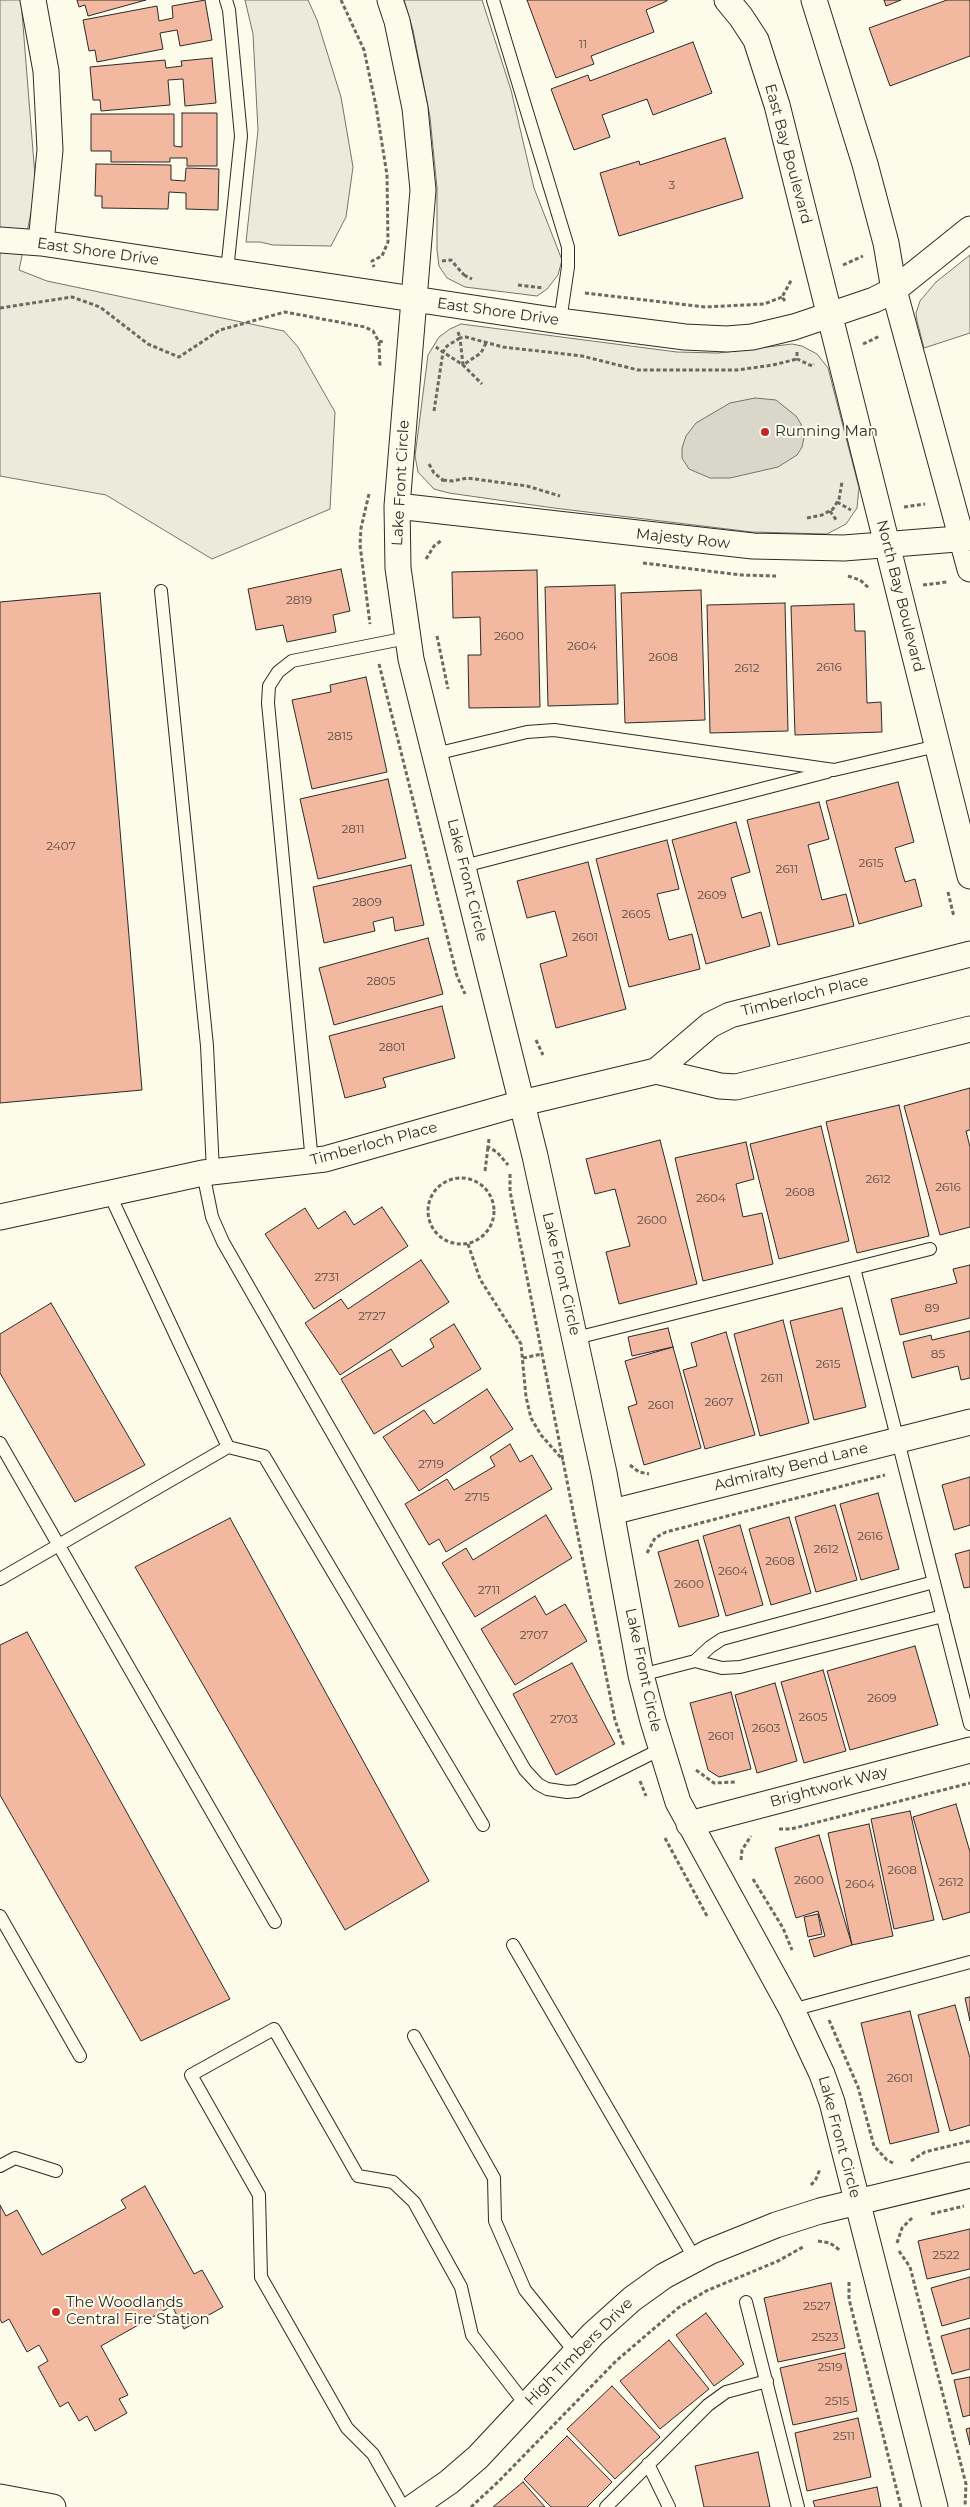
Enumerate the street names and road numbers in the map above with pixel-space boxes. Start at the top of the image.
street label: East Bay Boulevard [761,82,815,226]
street label: East Shore Drive [36,235,160,269]
street label: East Shore Drive [436,295,560,329]
street label: Lake Front Circle [389,420,413,546]
street label: North Bay Boulevard [872,518,928,674]
street label: Majesty Row [635,525,731,553]
street label: Lake Front Circle [443,817,491,943]
street label: Timberloch Place [739,971,871,1021]
street label: Timberloch Place [309,1118,439,1170]
street label: Lake Front Circle [538,1211,584,1337]
street label: Admiralty Bend Lane [712,1439,870,1495]
street label: Lake Front Circle [621,1607,665,1733]
street label: Brightwork Way [768,1763,890,1811]
street label: Lake Front Circle [814,2074,864,2200]
street label: High Timbers Drive [521,2294,637,2410]

